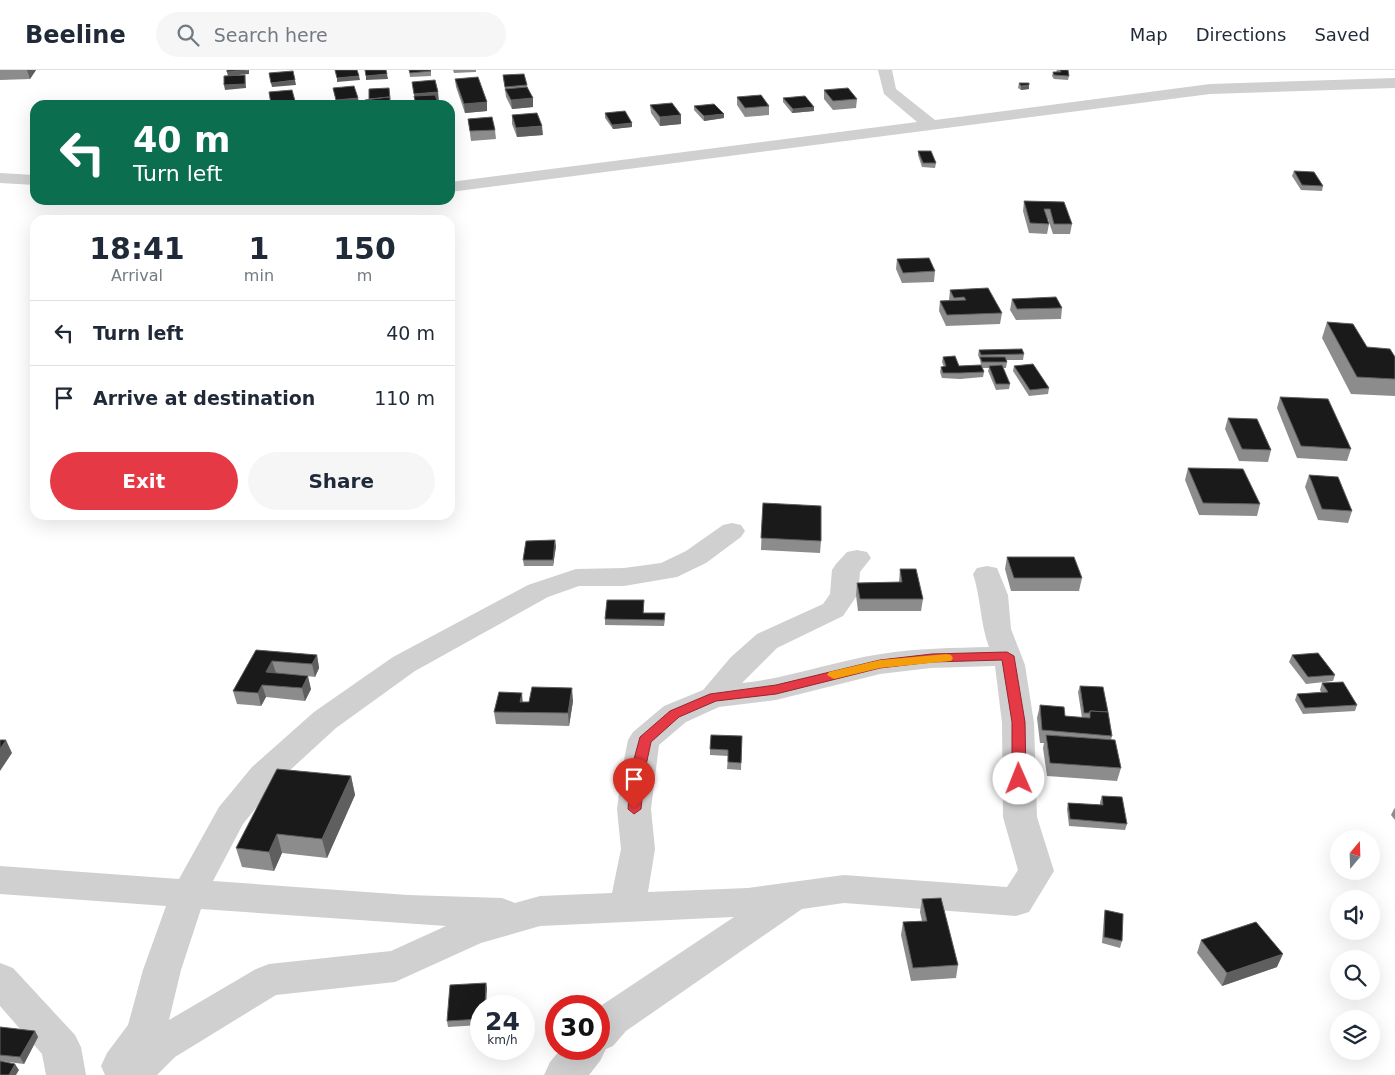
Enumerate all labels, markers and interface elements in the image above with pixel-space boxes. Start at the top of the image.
search box [156,12,506,57]
text: Beeline [25,21,126,49]
icon: search [174,21,202,49]
text: Search here [214,24,328,46]
text: Map [1130,24,1168,45]
text: Directions [1196,24,1286,45]
text: Saved [1314,24,1370,45]
icon: left [50,120,115,185]
text: 40 m [133,120,230,160]
text: Turn left [133,161,222,186]
text: 18:41 [89,231,185,266]
text: 1 [248,231,269,266]
text: 150 [333,231,396,266]
text: Arrival [111,266,163,285]
text: min [244,266,274,285]
text: m [357,266,372,285]
icon: left [50,319,78,347]
text: Turn left [93,322,184,344]
text: 40 m [386,322,435,344]
icon: arrive [50,384,78,412]
text: Arrive at destination [93,387,315,409]
text: 110 m [374,387,435,409]
button: Exit [50,452,238,510]
button: Share [248,452,435,510]
position arrow [992,752,1044,804]
pin [613,758,655,809]
icon: arrive [620,765,648,793]
north arrow [1330,830,1380,880]
map controls [1330,830,1380,1060]
button: sound [1330,890,1380,940]
button: search [1330,950,1380,1000]
speed limit sign: 30 [545,995,610,1060]
text: 24 [485,1007,520,1036]
button: layers [1330,1010,1380,1060]
text: km/h [487,1033,518,1047]

